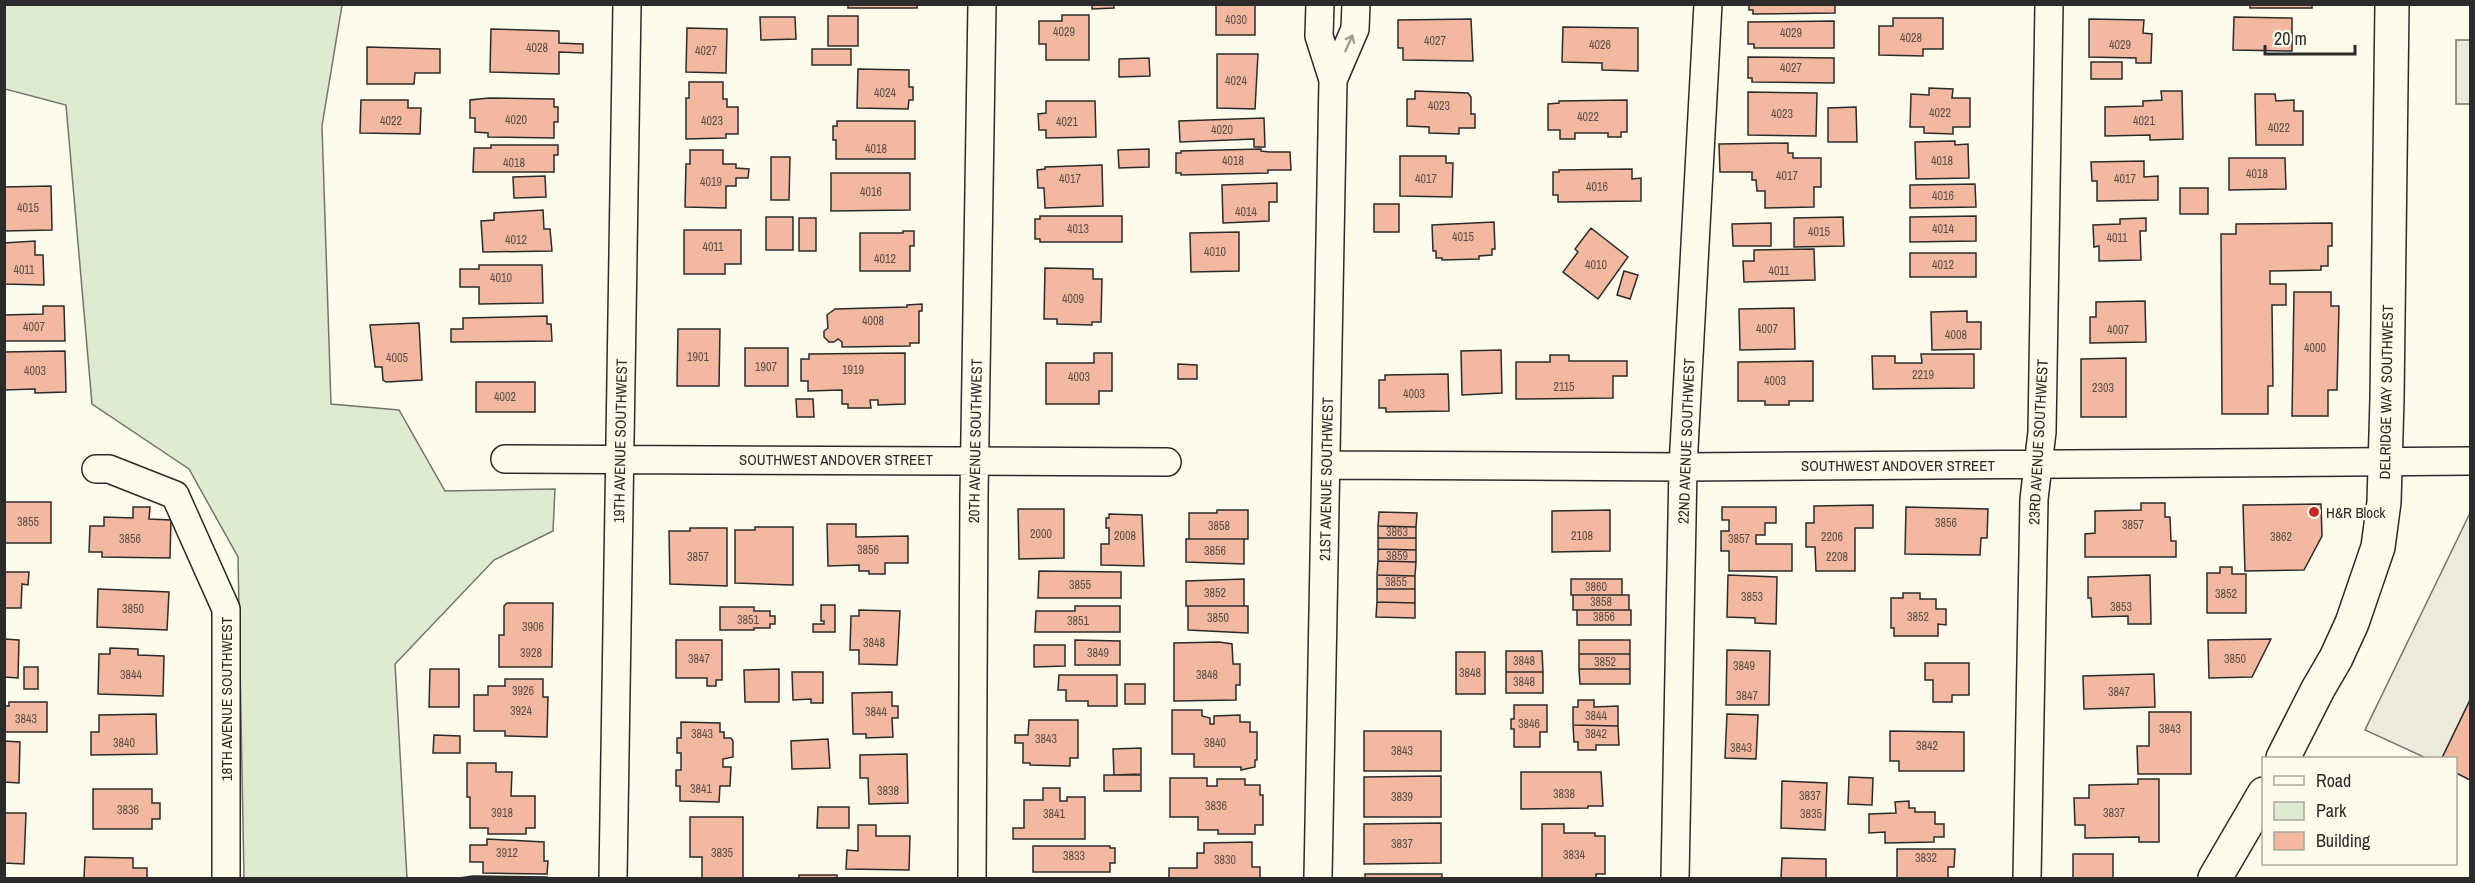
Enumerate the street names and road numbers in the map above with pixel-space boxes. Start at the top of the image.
street label: DELRIDGE WAY SOUTHWEST [2374,304,2398,480]
street label: 22ND AVENUE SOUTHWEST [1673,357,1699,524]
street label: 19TH AVENUE SOUTHWEST [608,358,632,523]
street label: 20TH AVENUE SOUTHWEST [963,358,987,523]
street label: 23RD AVENUE SOUTHWEST [2023,358,2053,525]
street label: 21ST AVENUE SOUTHWEST [1314,397,1338,561]
street label: SOUTHWEST ANDOVER STREET [739,449,933,470]
street label: SOUTHWEST ANDOVER STREET [1801,455,1995,476]
street label: 18TH AVENUE SOUTHWEST [216,616,237,781]

